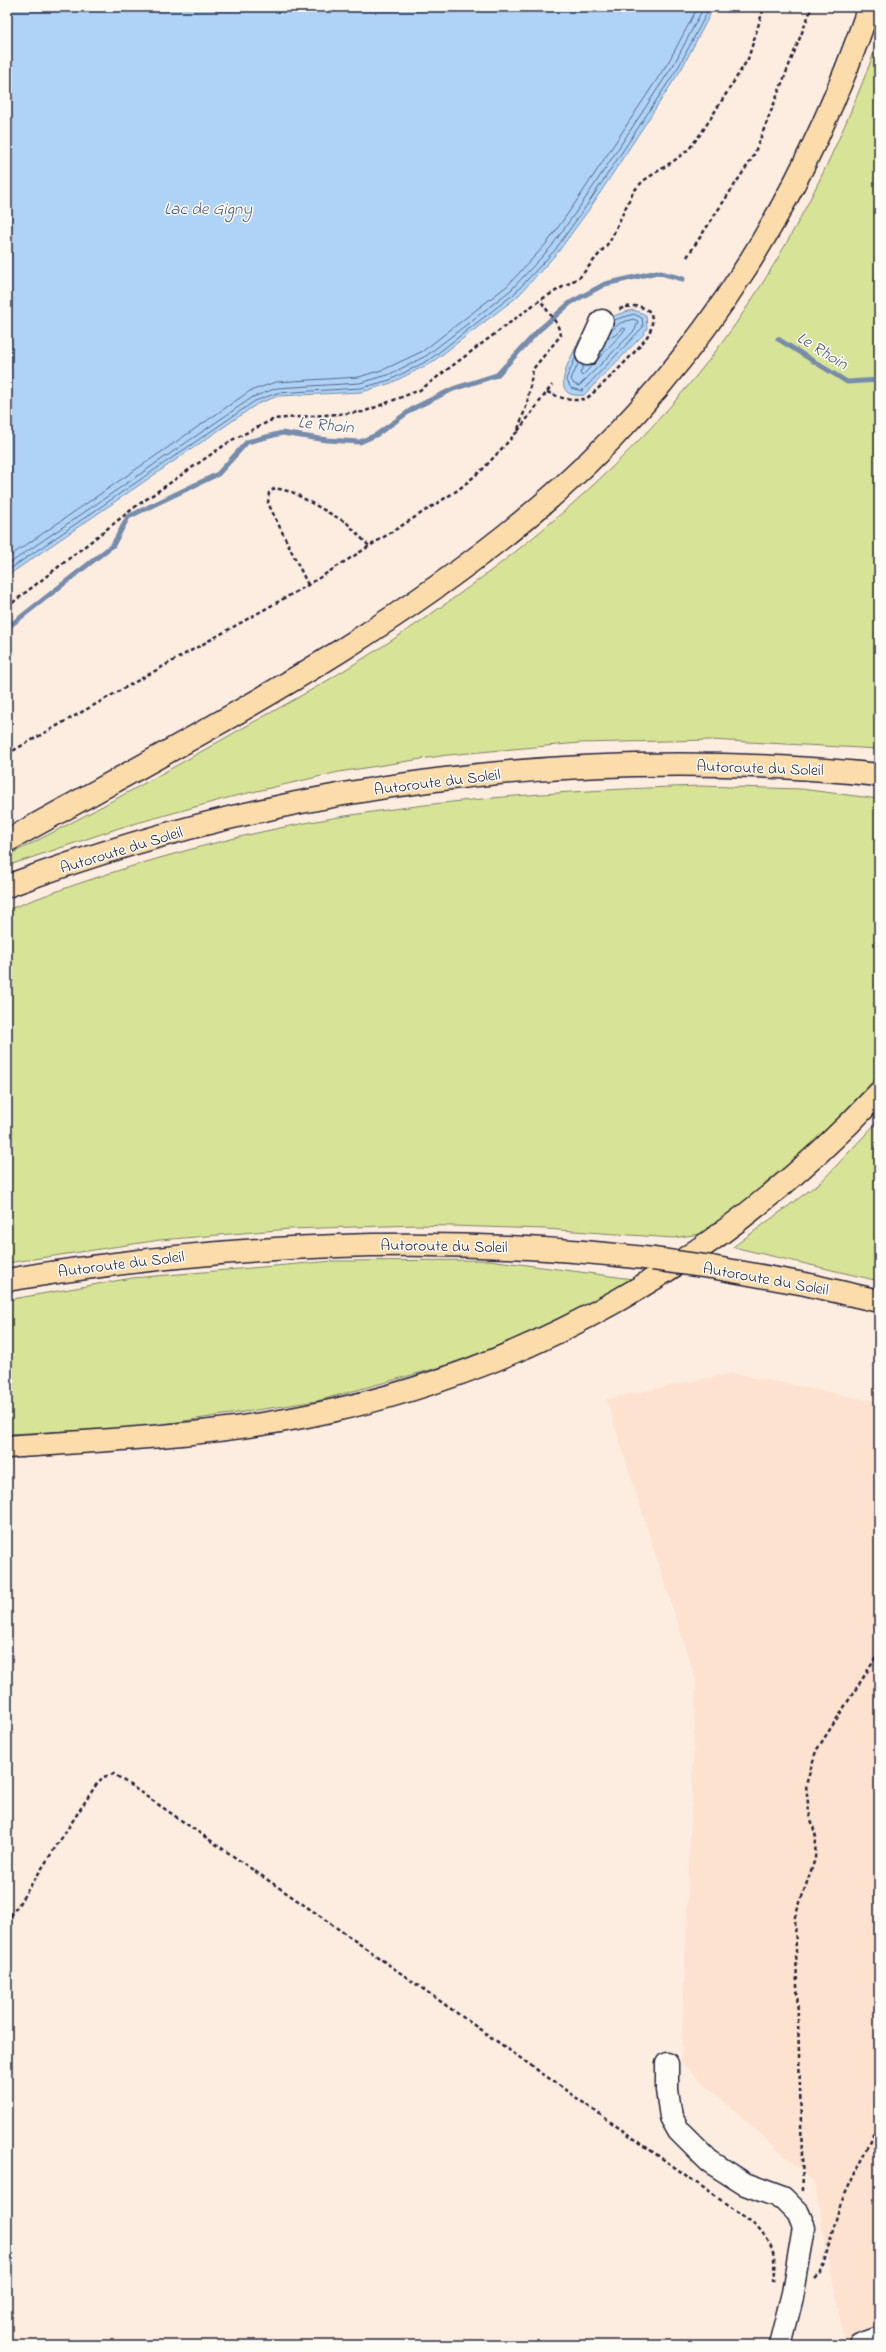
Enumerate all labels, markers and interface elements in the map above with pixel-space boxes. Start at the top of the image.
water label: Lac de Gigny [164,197,252,223]
water label: Le Rhoin [792,326,853,377]
water label: Le Rhoin [297,410,356,441]
street label: Autoroute du Soleil [696,755,824,783]
street label: Autoroute du Soleil [373,763,502,803]
street label: Autoroute du Soleil [57,821,186,881]
street label: Autoroute du Soleil [380,1234,508,1260]
street label: Autoroute du Soleil [57,1245,186,1285]
street label: Autoroute du Soleil [701,1257,831,1303]

